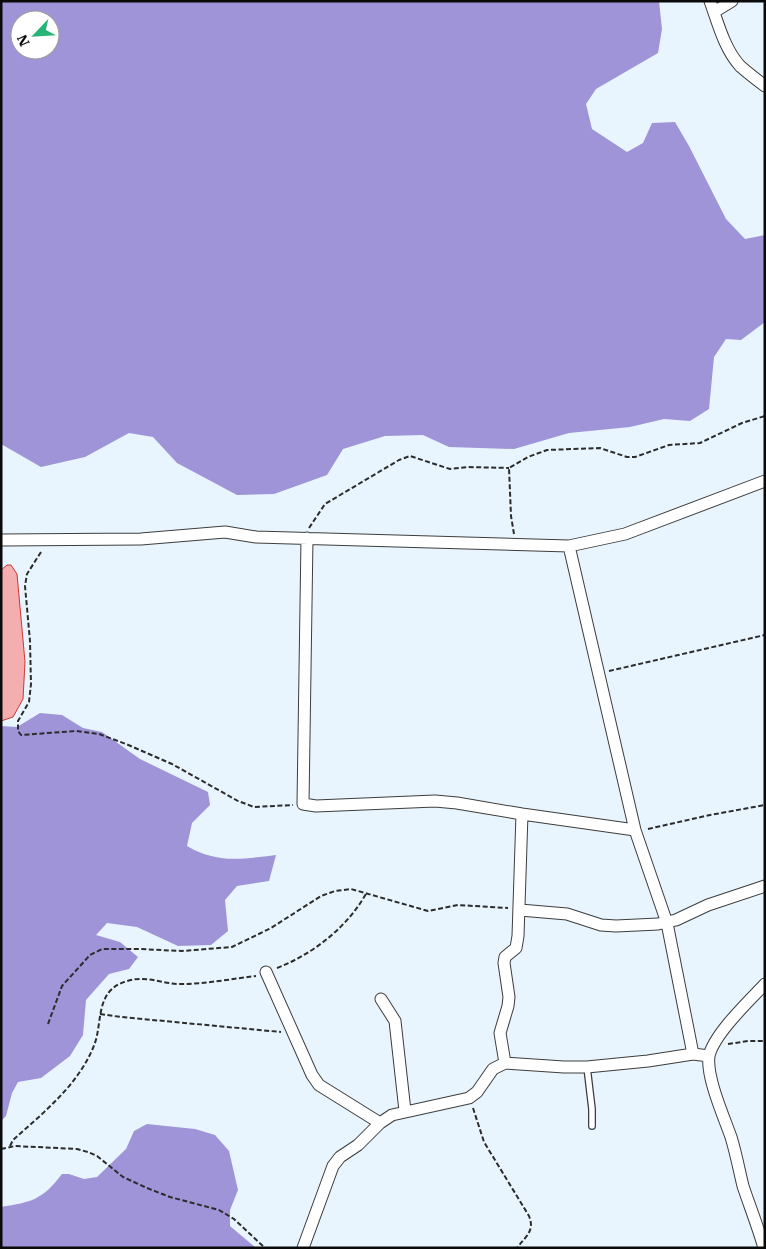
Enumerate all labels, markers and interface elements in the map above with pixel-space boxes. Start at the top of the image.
north arrow [10,10,60,60]
text: N [13,32,34,49]

